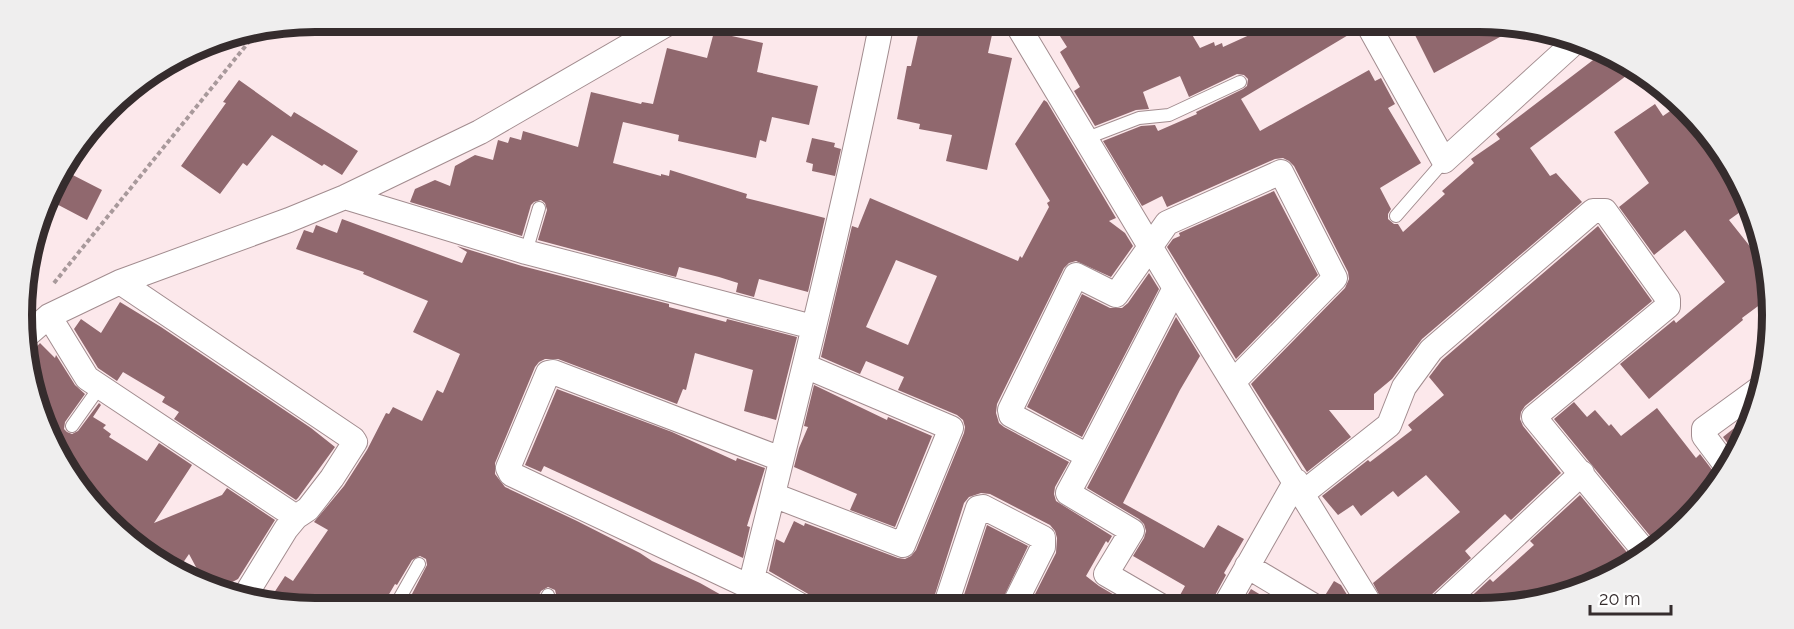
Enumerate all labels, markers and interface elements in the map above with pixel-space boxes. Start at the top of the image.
scale bar [1590,578,1671,616]
text: 20 m [1599,588,1641,609]

